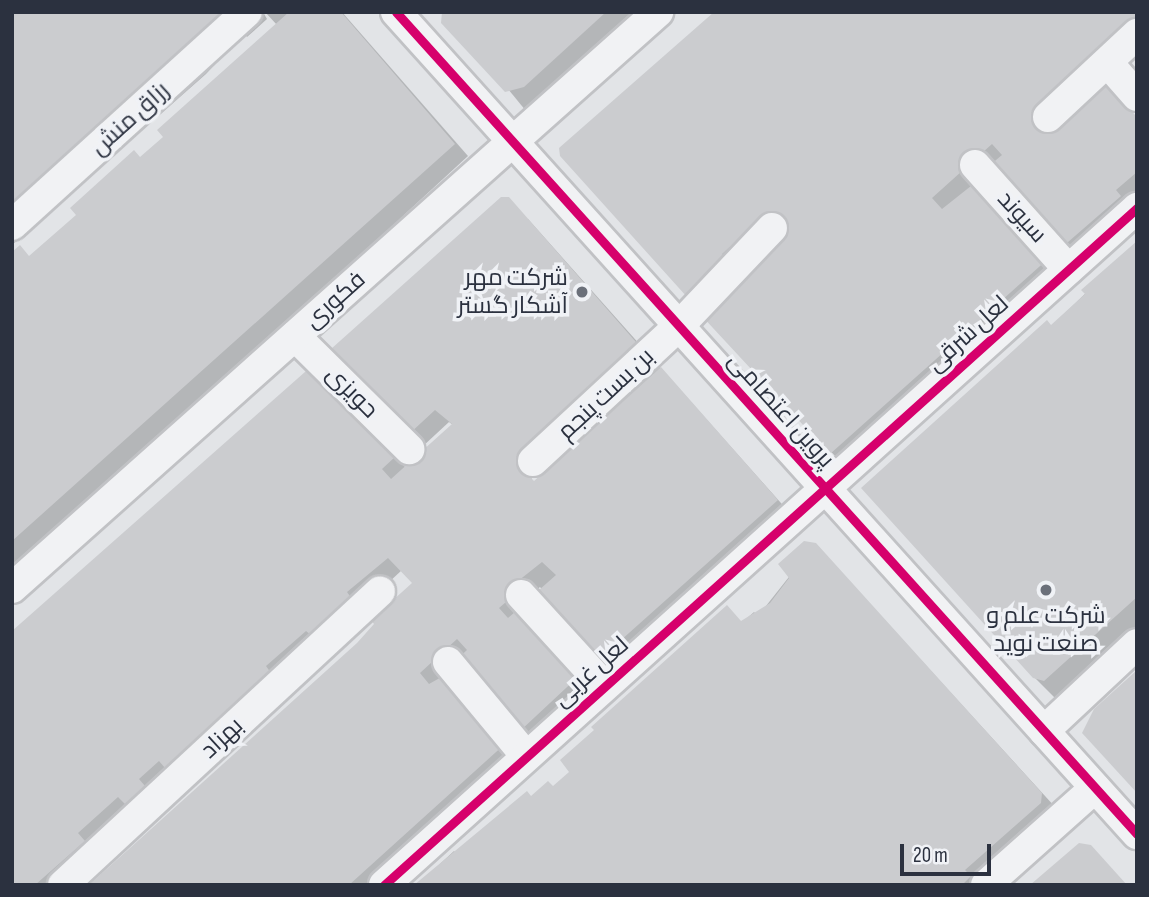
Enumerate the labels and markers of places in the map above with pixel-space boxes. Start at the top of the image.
place label: شرکت مهر آشکار گستر [458,264,568,320]
marker: شرکت مهر آشکار گستر [574,284,590,300]
marker: شرکت علم و صنعت نوید [1038,582,1054,598]
place label: شرکت علم و صنعت نوید [986,602,1106,658]

